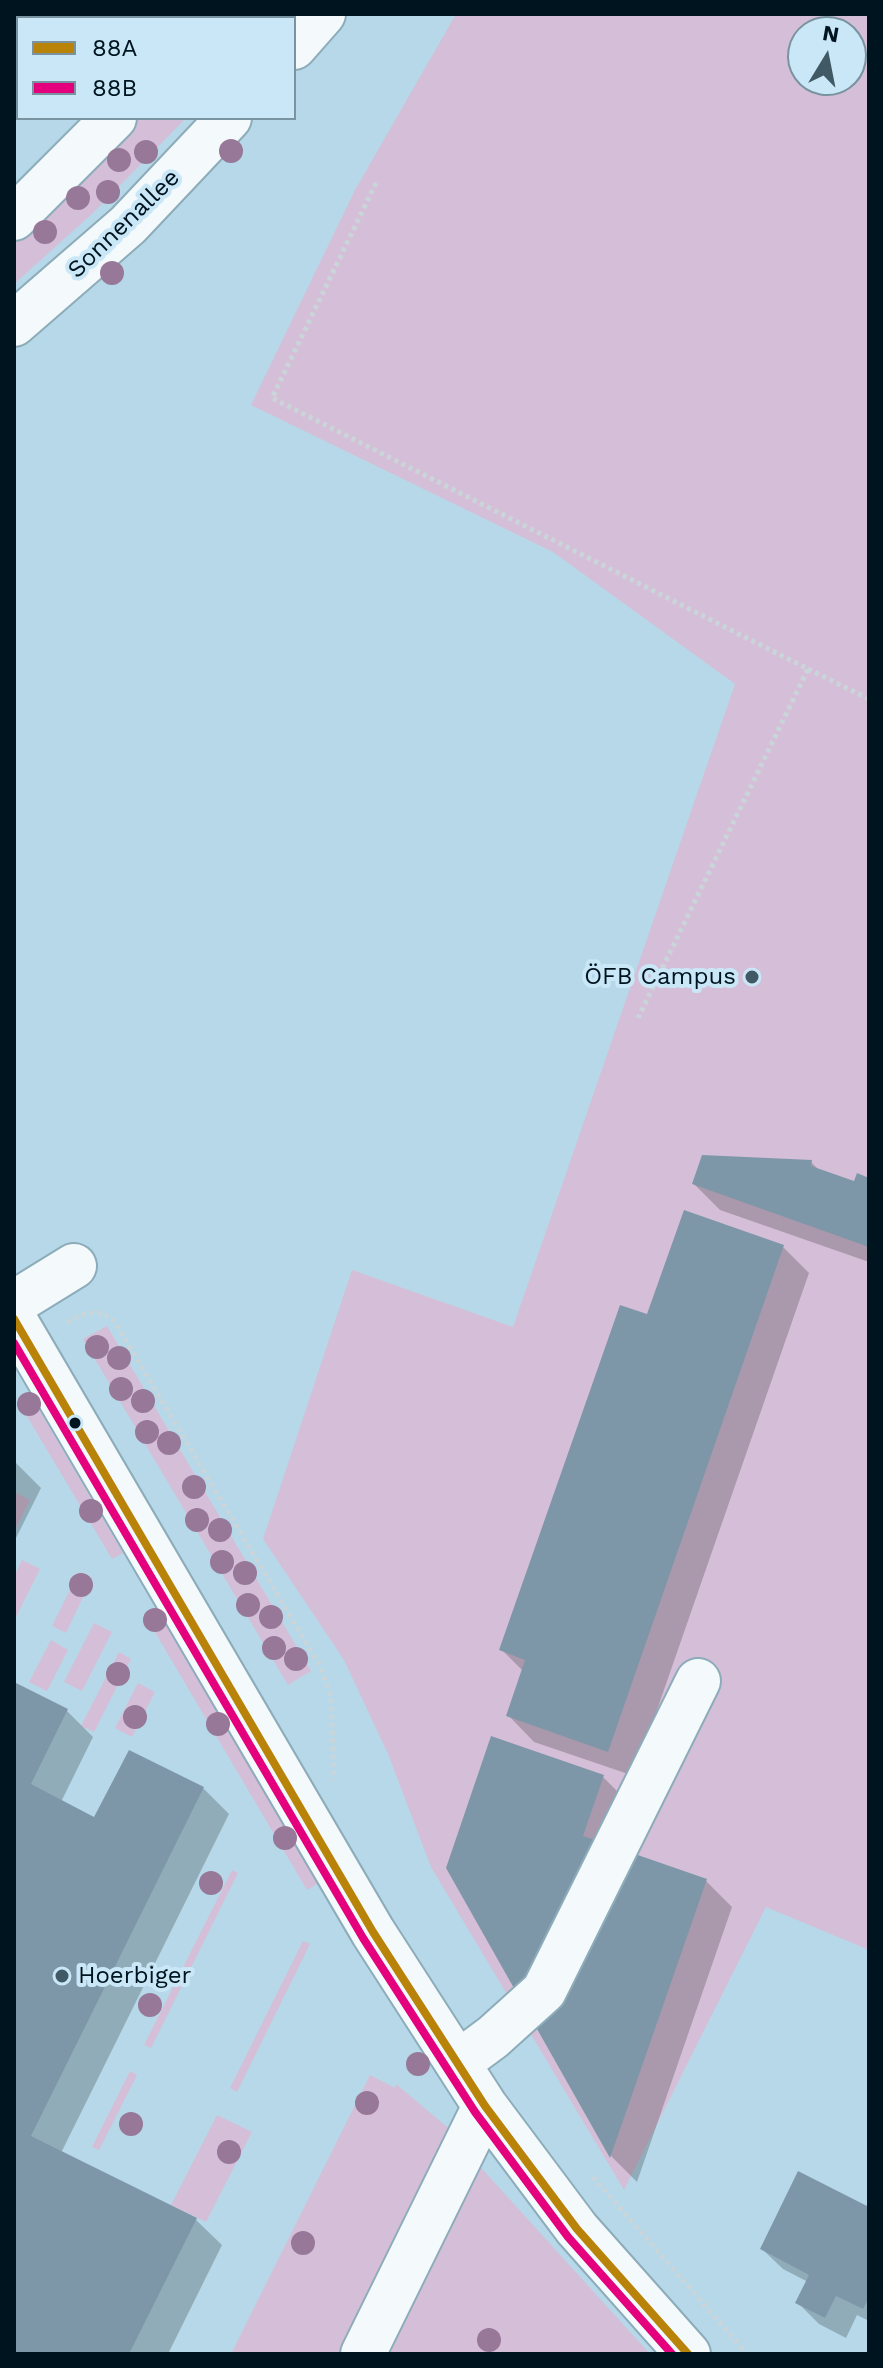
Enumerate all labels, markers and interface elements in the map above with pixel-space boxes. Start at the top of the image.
legend [16,16,296,120]
north arrow [787,16,867,96]
text: N [821,20,841,48]
text: 88A [92,34,137,62]
text: 88B [92,74,137,102]
street label: Sonnenallee [62,164,186,284]
place label: ÖFB Campus [584,963,736,991]
marker: ÖFB Campus [743,968,761,986]
unlabelled marker [67,1415,83,1431]
place label: Hoerbiger [78,1962,191,1990]
marker: Hoerbiger [53,1967,71,1985]

